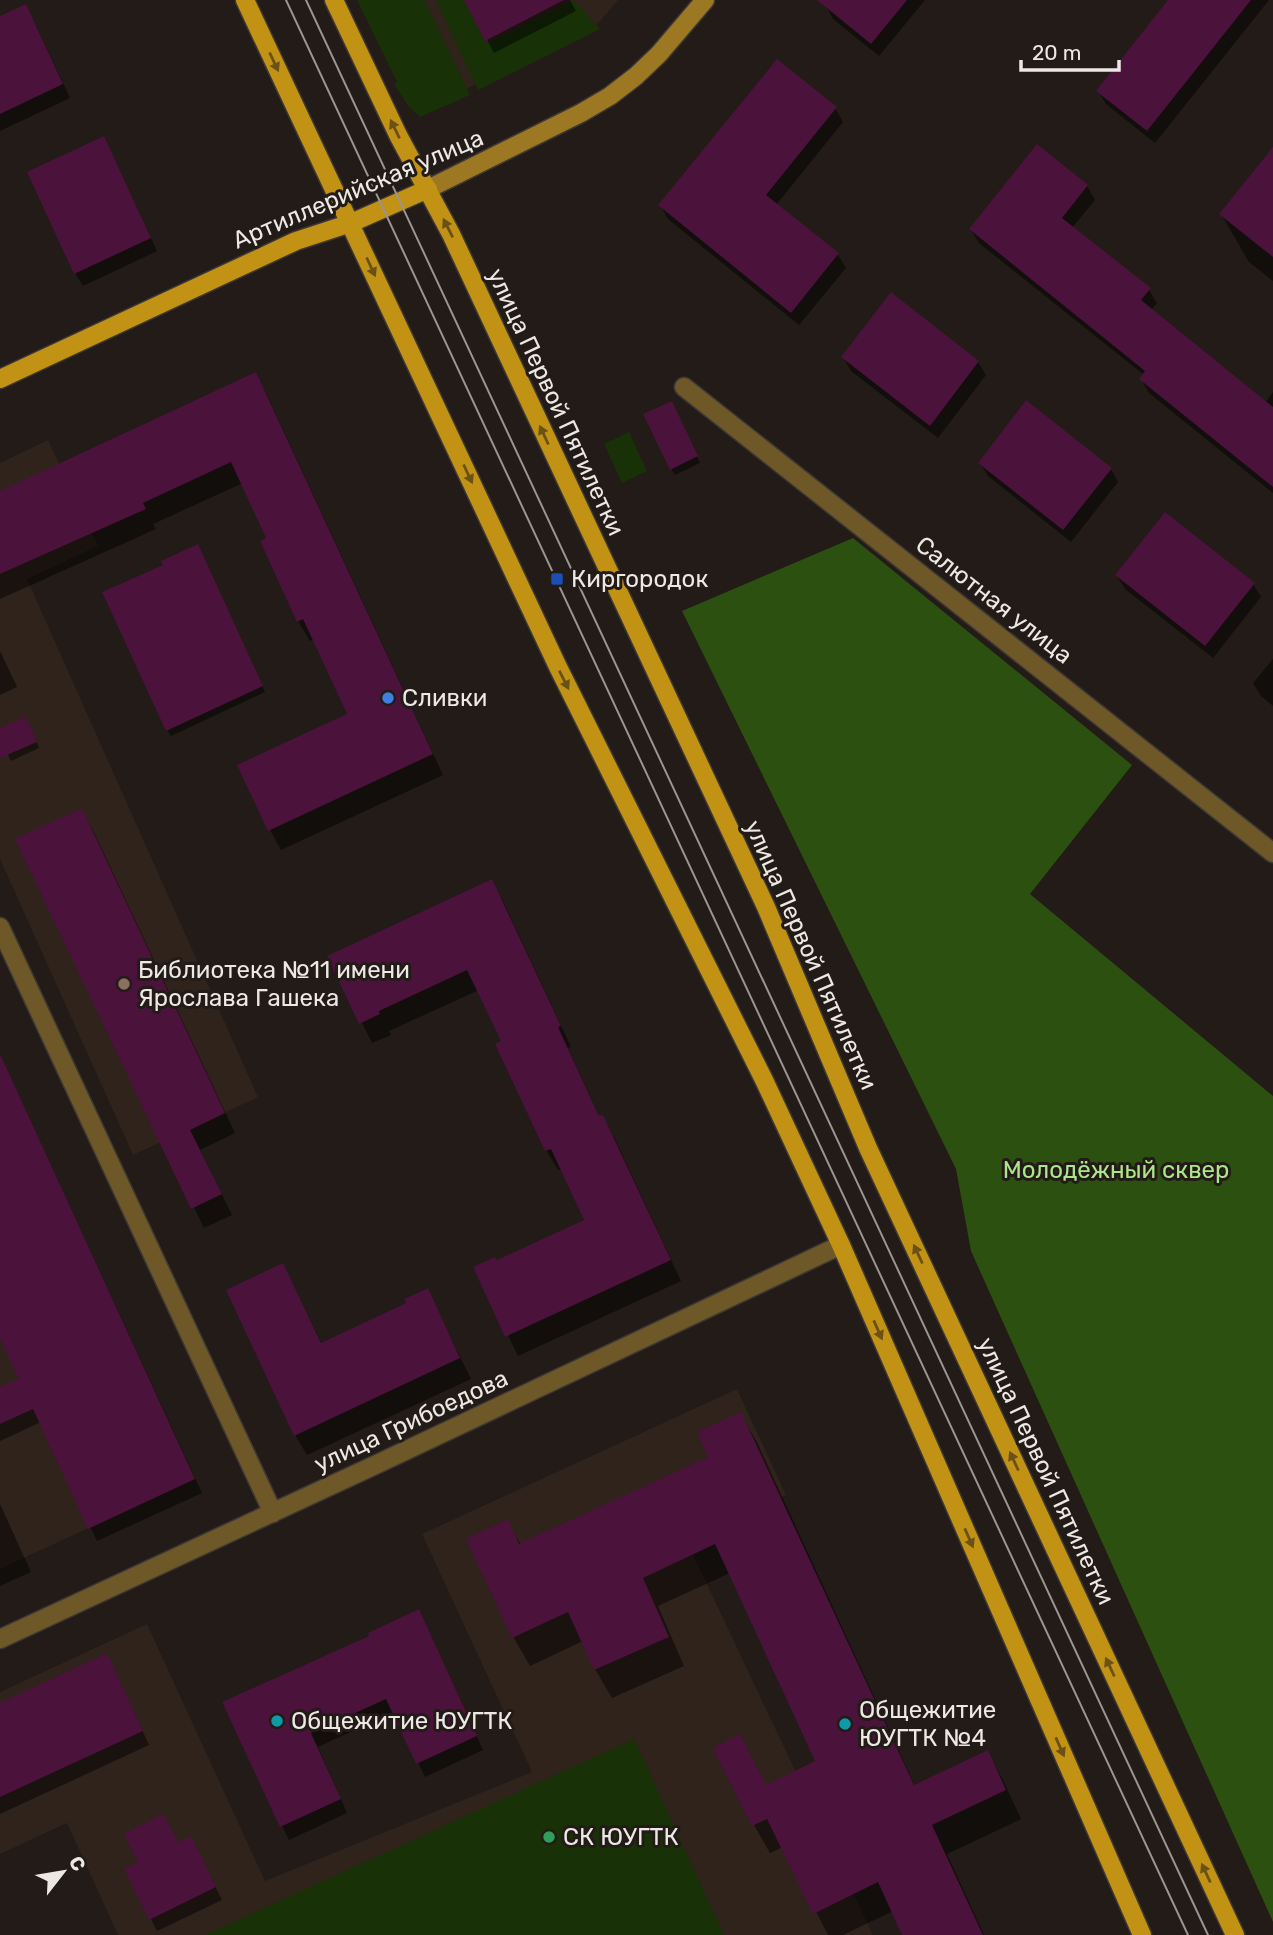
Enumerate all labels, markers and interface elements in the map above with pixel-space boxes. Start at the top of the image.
scale bar [1021,28,1119,72]
text: 20 m [1032,40,1081,65]
one-way arrow [268,52,280,72]
one-way arrow [390,119,401,139]
street label: Артиллерийская улица [229,123,487,255]
one-way arrow [442,218,453,238]
one-way arrow [366,257,377,278]
street label: улица Первой Пятилетки [482,264,630,540]
one-way arrow [538,425,549,445]
one-way arrow [463,463,474,484]
street label: Салютная улица [910,530,1078,670]
place label: Киргородок [571,565,708,593]
marker: Киргородок [549,571,565,587]
one-way arrow [558,670,570,690]
place label: Сливки [402,684,487,712]
marker: Сливки [380,690,396,706]
street label: улица Первой Пятилетки [739,816,883,1094]
place label: Библиотека №11 имени Ярослава Гашека [138,956,410,1012]
marker: Библиотека №11 имени Ярослава Гашека [116,976,132,992]
park label: Молодёжный сквер [1003,1156,1229,1184]
one-way arrow [912,1244,923,1265]
one-way arrow [872,1320,884,1340]
street label: улица Первой Пятилетки [972,1333,1120,1609]
street label: улица Грибоедова [310,1364,512,1478]
one-way arrow [1008,1451,1020,1471]
one-way arrow [964,1528,975,1549]
one-way arrow [1104,1657,1116,1677]
place label: Общежитие ЮУГТК №4 [859,1696,996,1752]
place label: Общежитие ЮУГТК [291,1707,513,1735]
marker: Общежитие ЮУГТК [269,1713,285,1729]
marker: Общежитие ЮУГТК №4 [837,1716,853,1732]
one-way arrow [1054,1737,1066,1757]
place label: СК ЮУГТК [563,1823,679,1851]
marker: СК ЮУГТК [541,1829,557,1845]
north arrow [28,1837,98,1907]
text: С [64,1852,90,1875]
one-way arrow [1200,1863,1212,1883]

